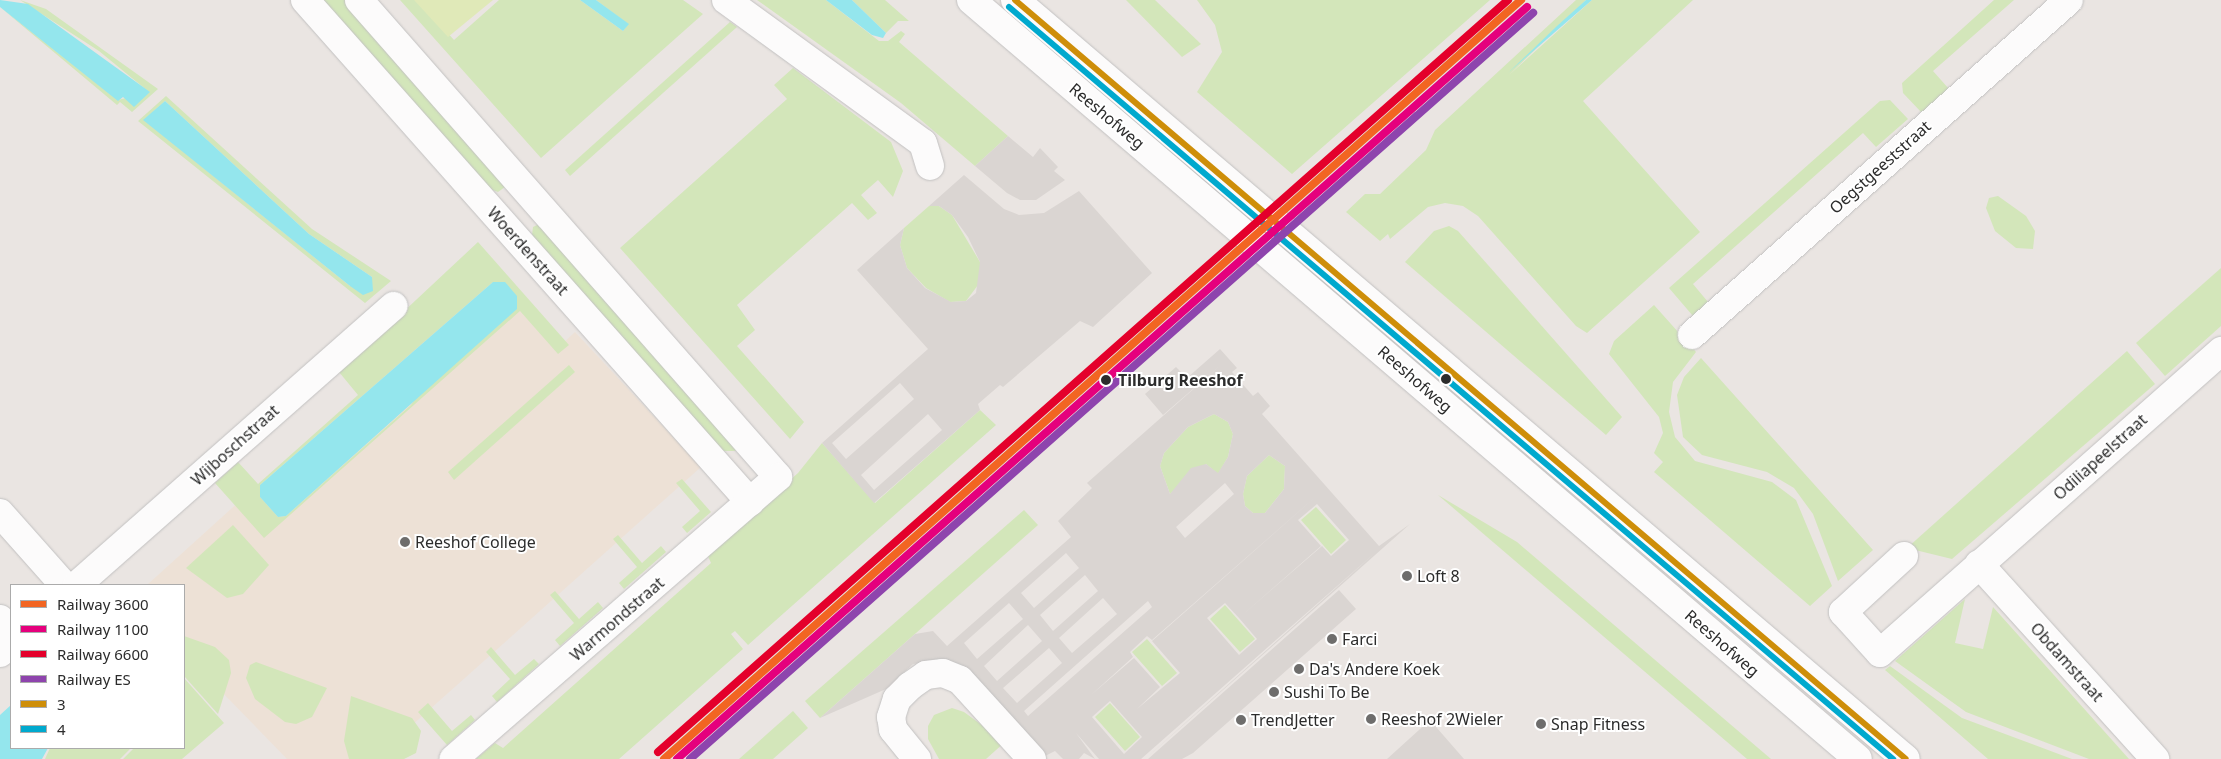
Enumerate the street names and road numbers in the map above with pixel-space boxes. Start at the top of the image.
street label: Reeshofweg [1066,79,1148,153]
street label: Oegstgeeststraat [1825,117,1935,217]
street label: Woerdenstraat [483,203,573,299]
street label: Reeshofweg [1374,342,1456,416]
street label: Wijboschstraat [187,401,283,489]
street label: Odiliapeelstraat [2049,410,2151,504]
street label: Warmondstraat [566,573,668,665]
street label: Reeshofweg [1681,606,1763,680]
street label: Obdamstraat [2027,619,2107,705]

